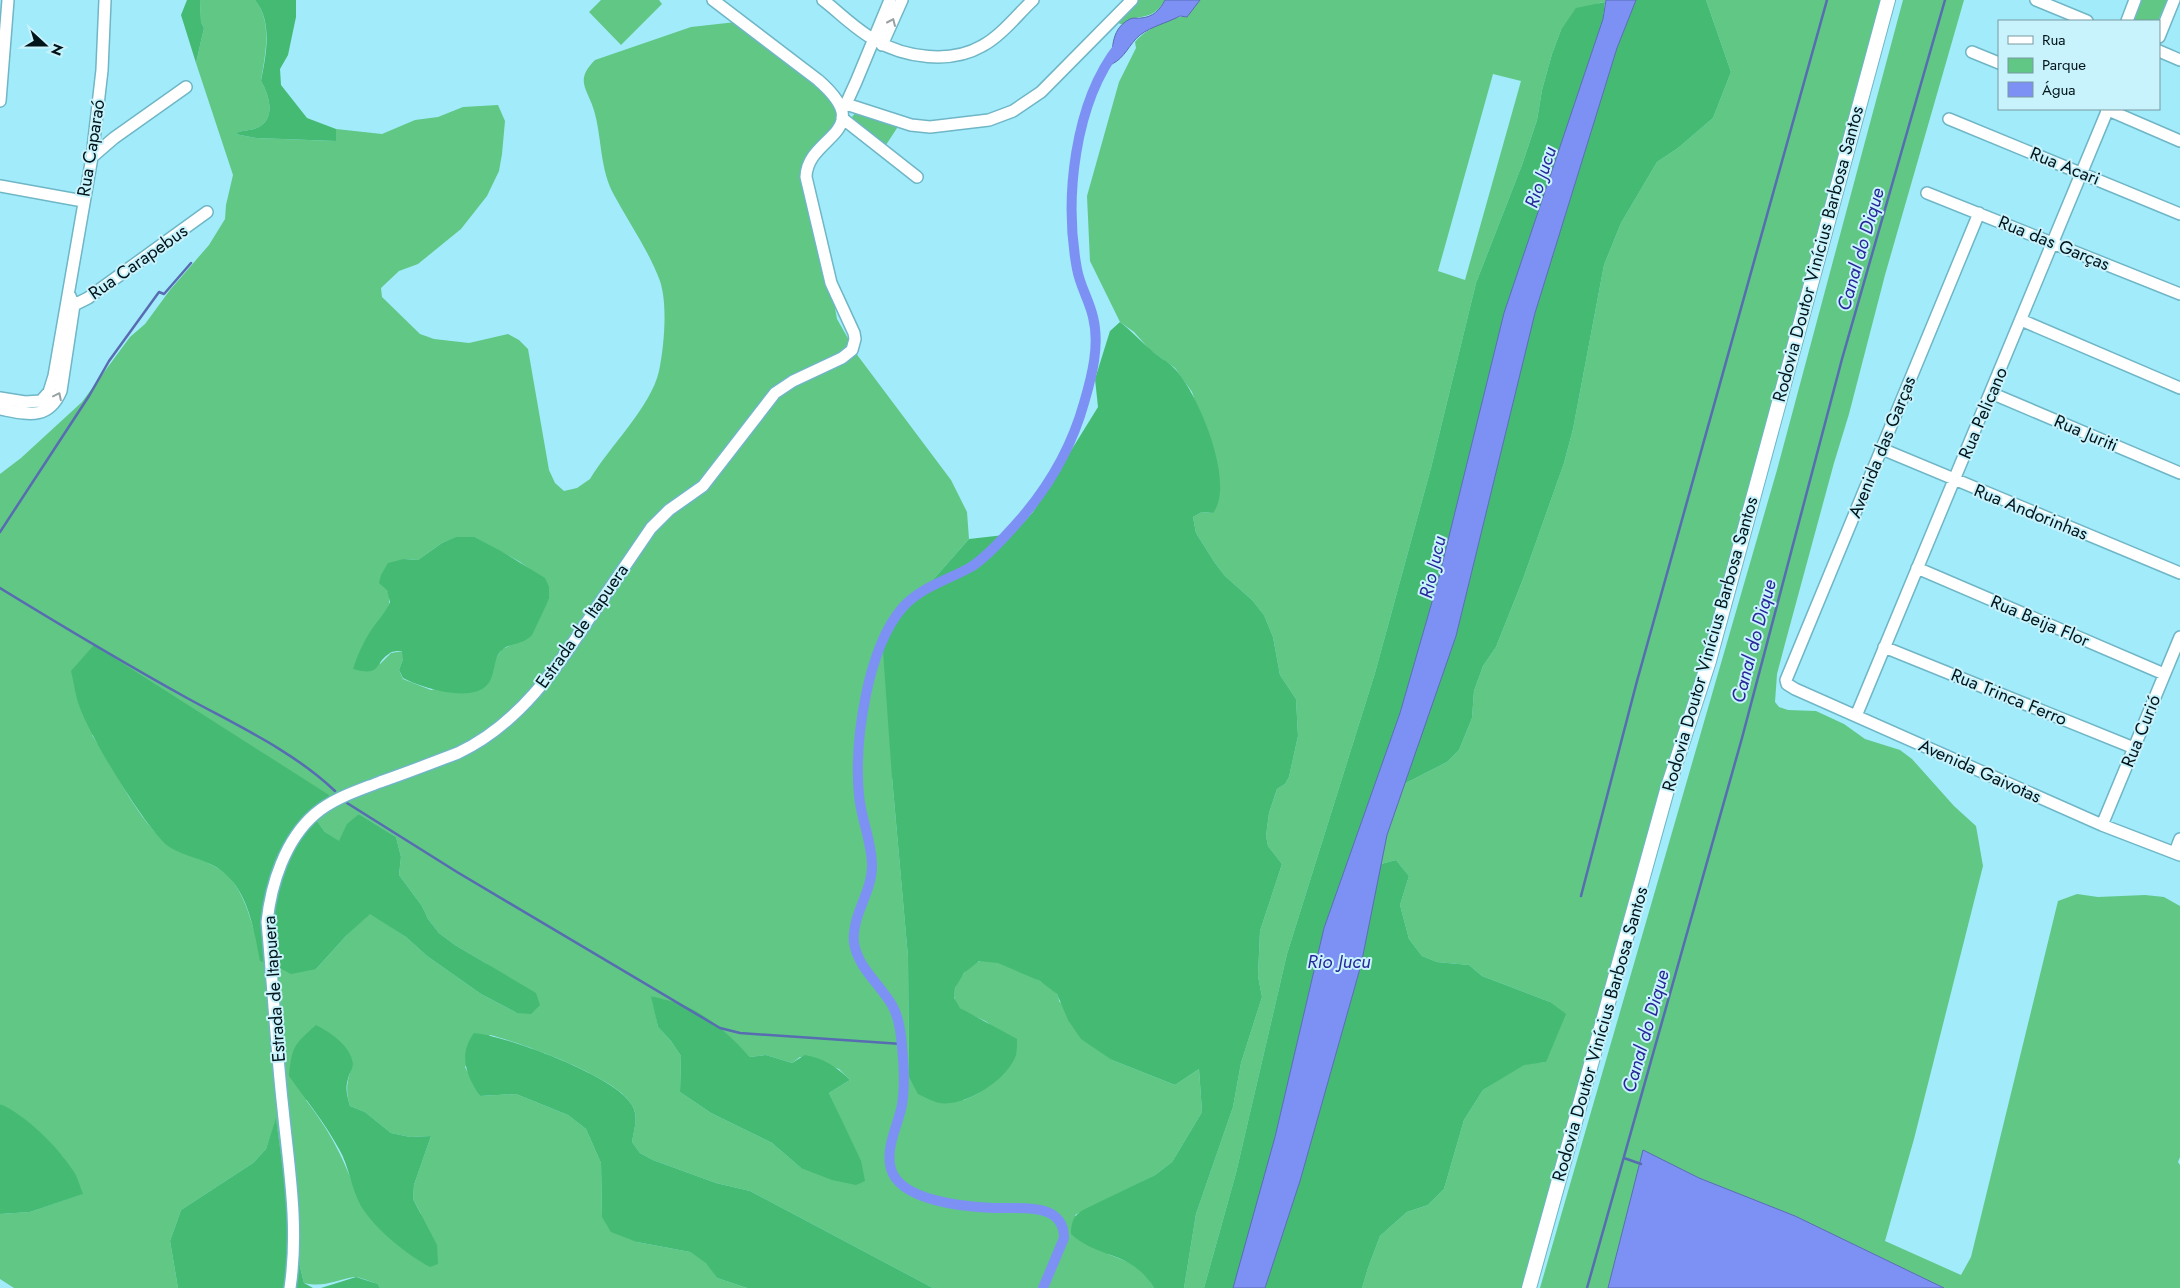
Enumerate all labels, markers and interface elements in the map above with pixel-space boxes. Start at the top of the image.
one-way arrow [885,18,896,27]
north arrow [20,20,70,70]
legend [1998,20,2160,110]
text: Rua [2042,29,2066,51]
text: N [46,41,68,58]
text: Parque [2042,54,2086,76]
text: Água [2042,79,2076,101]
street label: Rua Caparaó [70,97,112,199]
street label: Rodovia Doutor Vinícius Barbosa Santos [1766,103,1870,405]
street label: Rua Acari [2026,140,2104,192]
water label: Rio Jucu [1518,142,1563,212]
water label: Canal do Dique [1830,184,1891,314]
street label: Rua das Garças [1994,209,2114,277]
street label: Rua Carapebus [83,218,193,306]
street label: Rua Pelicano [1952,363,2014,463]
street label: Avenida das Garças [1842,372,1922,522]
one-way arrow [51,392,62,401]
street label: Rua Juriti [2050,408,2122,458]
street label: Rua Andorinhas [1970,477,2092,547]
street label: Rodovia Doutor Vinícius Barbosa Santos [1655,494,1765,794]
water label: Rio Jucu [1412,533,1453,601]
street label: Estrada de Itapuera [529,558,635,694]
water label: Canal do Dique [1724,576,1783,706]
street label: Rua Beija Flor [1986,588,2094,654]
street label: Rua Trinca Ferro [1947,662,2071,732]
street label: Rua Curió [2115,691,2167,771]
street label: Avenida Gaivotas [1915,732,2045,810]
street label: Rodovia Doutor Vinícius Barbosa Santos [1545,884,1655,1184]
street label: Estrada de Itapuera [256,915,292,1063]
water label: Rio Jucu [1307,948,1371,975]
water label: Canal do Dique [1615,966,1676,1096]

